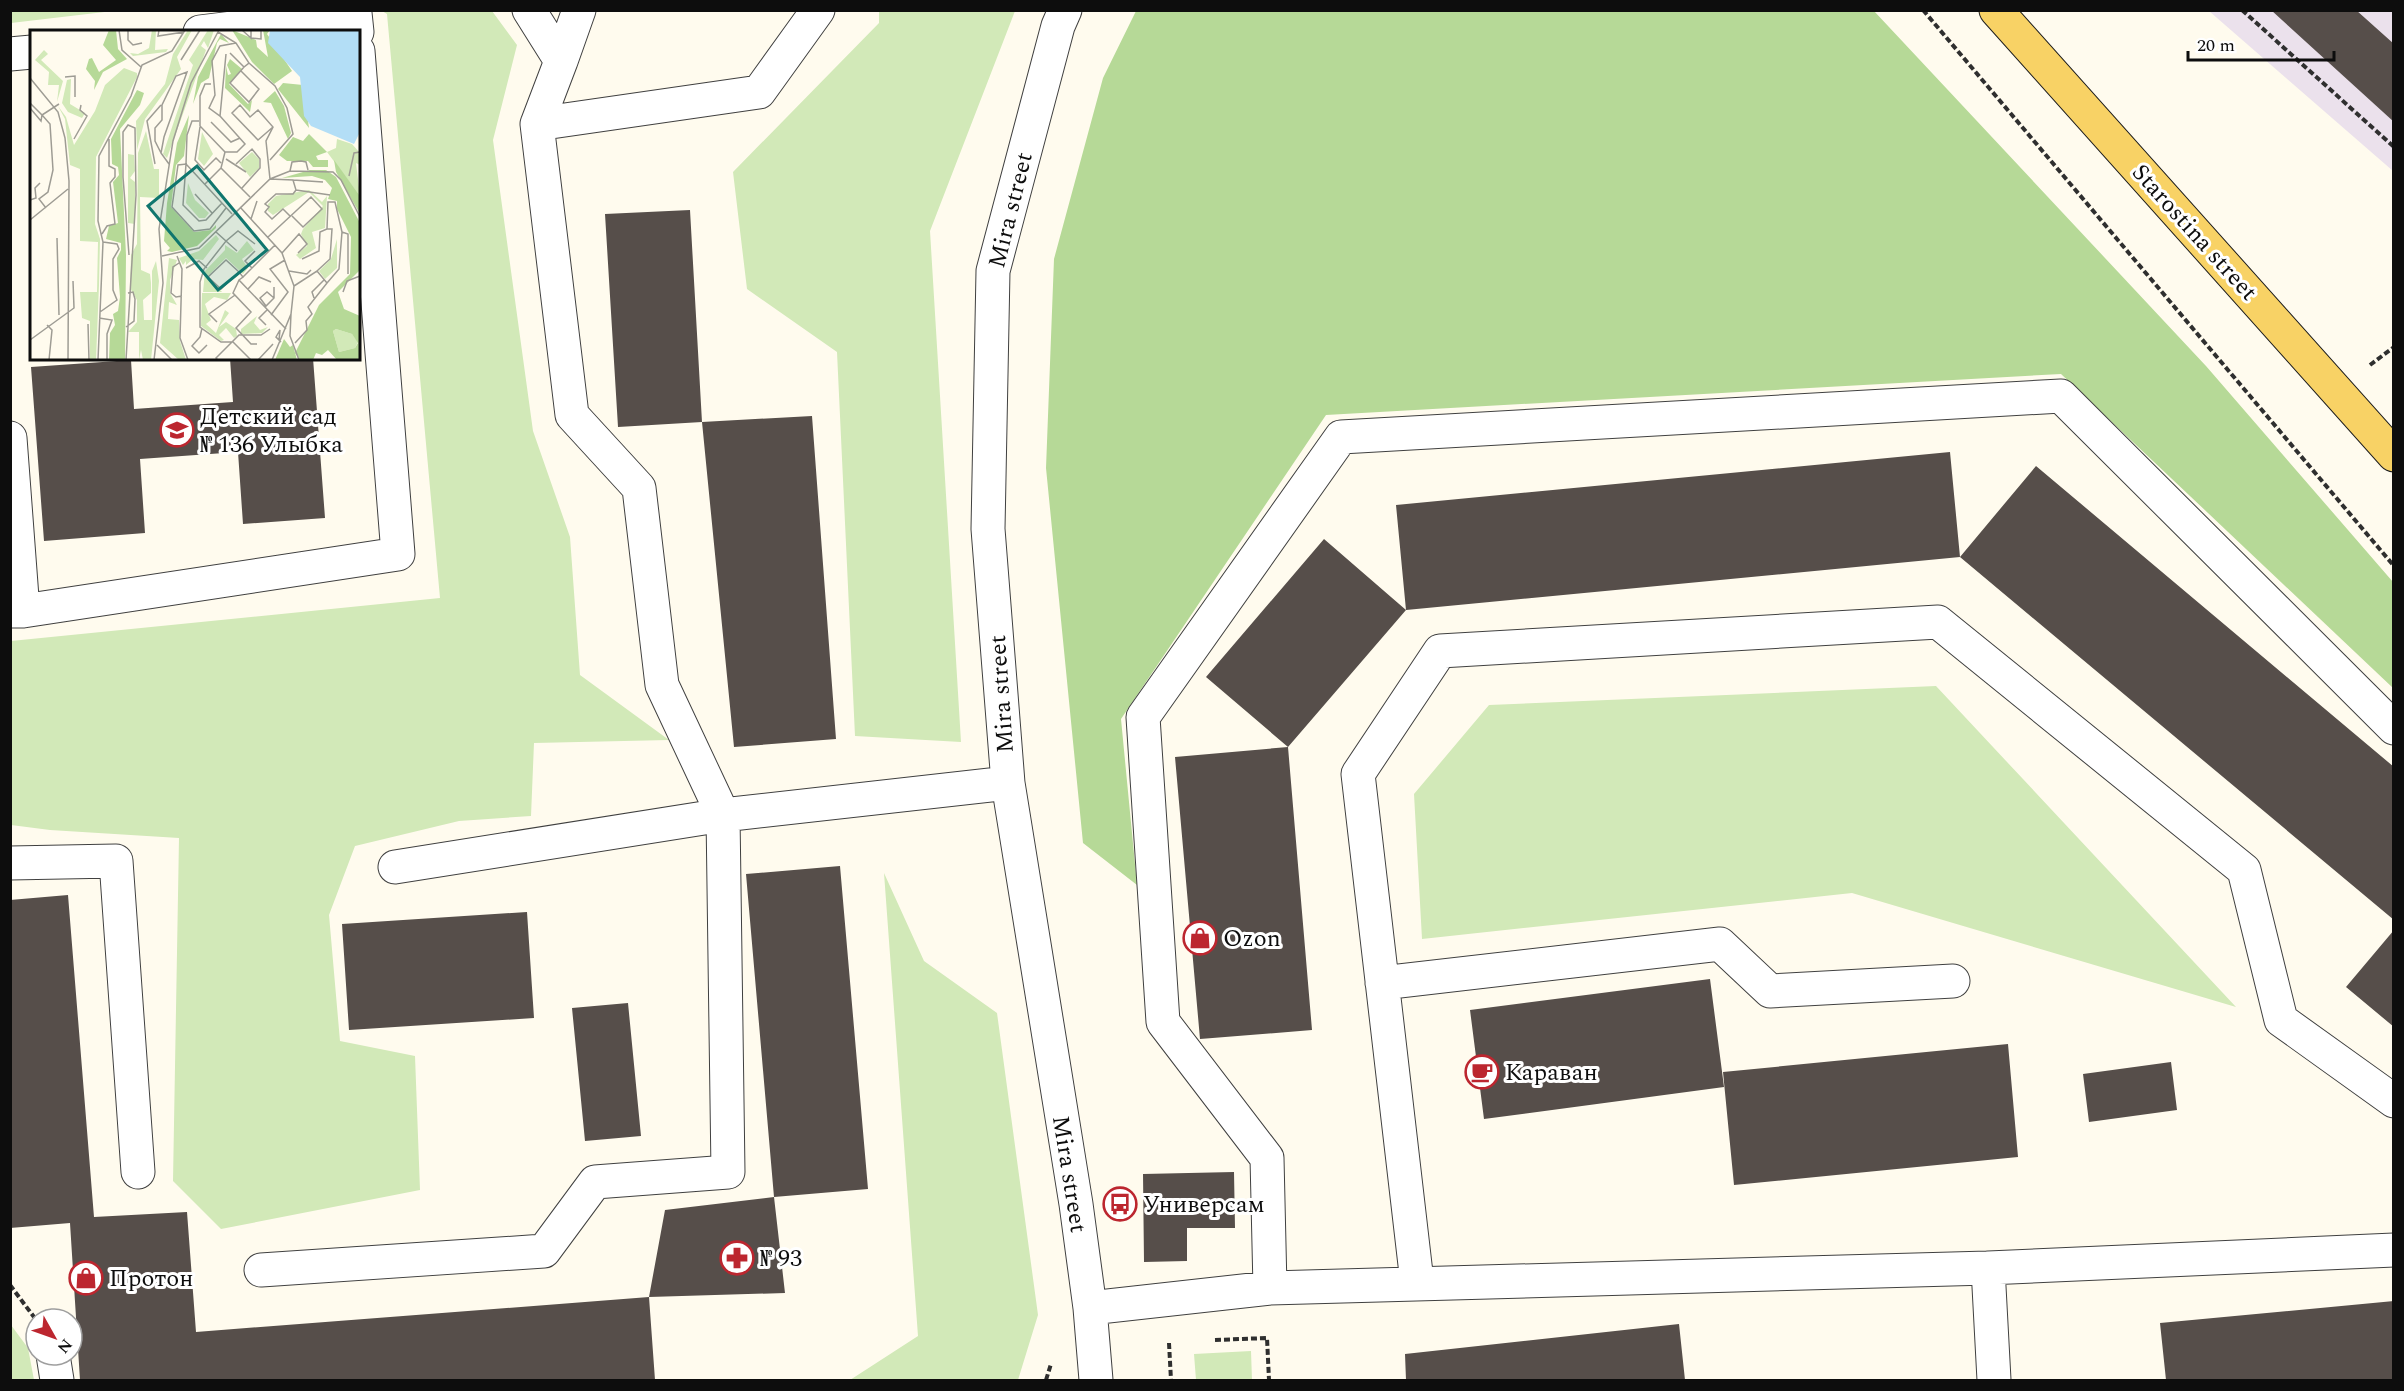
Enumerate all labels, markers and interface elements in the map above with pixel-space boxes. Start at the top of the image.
scale bar [2188,24,2334,62]
inset map [30,30,360,360]
text: 20 m [2197,32,2235,59]
street label: Mira street [979,149,1043,272]
street label: Starostina street [2123,156,2266,309]
place label: Детский сад № 136 Улыбка [200,399,343,463]
school or university icon: Детский сад № 136 Улыбка [159,412,195,448]
street label: Mira street [980,634,1024,754]
shop icon: Ozon [1182,920,1218,956]
place label: Ozon [1223,921,1281,957]
cafe icon: Караван [1464,1054,1500,1090]
place label: Караван [1505,1055,1598,1091]
street label: Mira street [1042,1113,1096,1235]
bus stop icon: Универсам [1102,1186,1138,1222]
place label: Универсам [1143,1187,1265,1223]
pharmacy icon: № 93 [719,1240,755,1276]
place label: № 93 [760,1241,802,1277]
shop icon: Протон [68,1260,104,1296]
place label: Протон [109,1261,193,1297]
north arrow [24,1307,84,1367]
text: N [51,1333,78,1359]

